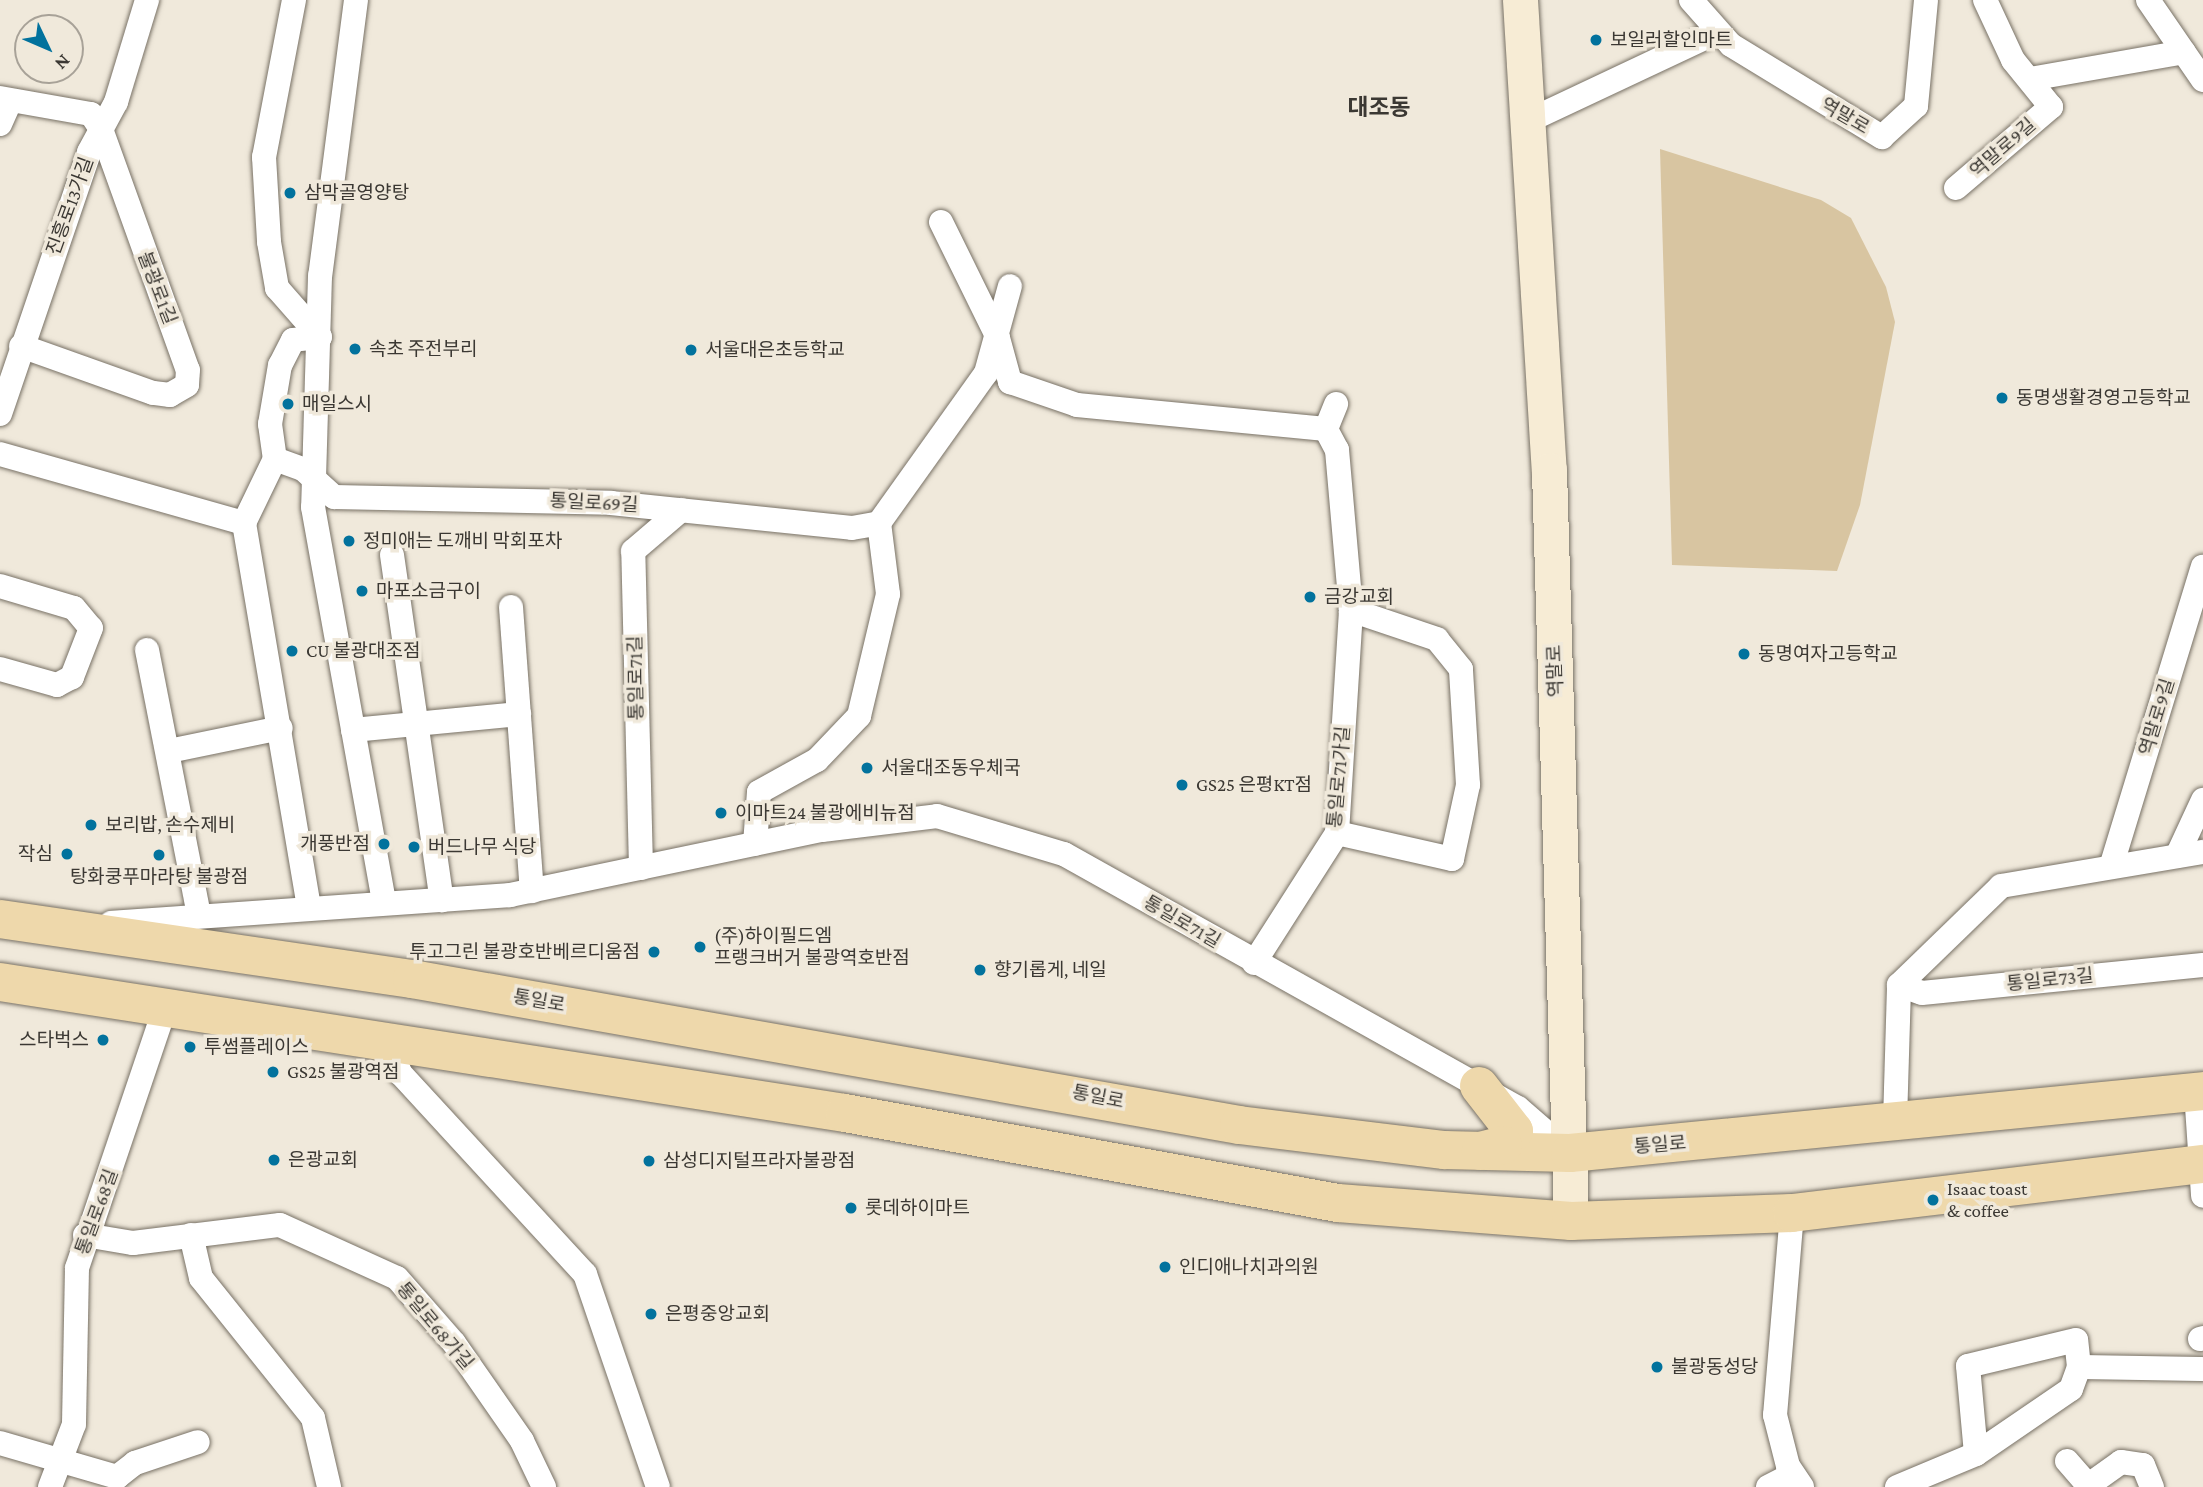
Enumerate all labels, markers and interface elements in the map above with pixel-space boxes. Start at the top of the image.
north arrow [14,14,84,84]
place label: 보일러할인마트 [1610,29,1732,51]
marker: 보일러할인마트 [1588,32,1604,48]
text: N [51,51,75,74]
district label: 대조동 [1347,93,1411,121]
street label: 역말로 [1817,93,1873,139]
street label: 역말로9길 [1965,113,2041,183]
street label: 진흥로13가길 [42,154,98,258]
place label: 삼막골영양탕 [304,182,409,204]
marker: 삼막골영양탕 [282,185,298,201]
street label: 불광로1길 [133,248,181,328]
place label: 속초 주전부리 [369,338,477,360]
place label: 서울대은초등학교 [705,339,845,361]
marker: 속초 주전부리 [347,341,363,357]
marker: 서울대은초등학교 [683,342,699,358]
place label: 동명생활경영고등학교 [2016,387,2191,409]
marker: 동명생활경영고등학교 [1994,390,2010,406]
place label: 매일스시 [302,393,372,415]
marker: 매일스시 [280,396,296,412]
street label: 통일로69길 [549,489,639,517]
place label: 정미애는 도깨비 막회포차 [363,530,562,552]
marker: 정미애는 도깨비 막회포차 [341,533,357,549]
place label: 마포소금구이 [376,580,481,602]
marker: 마포소금구이 [354,583,370,599]
place label: 금강교회 [1324,586,1394,608]
marker: 금강교회 [1302,589,1318,605]
street label: 통일로71길 [624,635,648,721]
place label: CU 불광대조점 [306,640,420,662]
marker: CU 불광대조점 [284,643,300,659]
place label: 동명여자고등학교 [1758,643,1898,665]
street label: 역말로 [1543,644,1567,698]
marker: 동명여자고등학교 [1736,646,1752,662]
street label: 역말로9길 [2134,676,2180,758]
street label: 통일로71가길 [1323,725,1355,829]
place label: 서울대조동우체국 [881,757,1021,779]
marker: 서울대조동우체국 [859,760,875,776]
place label: GS25 은평KT점 [1196,774,1312,796]
marker: GS25 은평KT점 [1174,777,1190,793]
place label: 이마트24 불광에비뉴점 [735,802,915,824]
marker: 이마트24 불광에비뉴점 [713,805,729,821]
place label: 보리밥, 손수제비 [105,814,235,836]
marker: 보리밥, 손수제비 [83,817,99,833]
place label: 개풍반점 [300,833,370,855]
marker: 개풍반점 [376,836,392,852]
place label: 버드나무 식당 [428,836,536,858]
marker: 버드나무 식당 [406,839,422,855]
place label: 작심 [18,843,53,865]
marker: 작심 [59,846,75,862]
marker: 탕화쿵푸마라탕 불광점 [151,847,167,863]
place label: 탕화쿵푸마라탕 불광점 [70,866,248,888]
street label: 통일로71길 [1139,891,1225,953]
place label: (주)하이필드엠 프랭크버거 불광역호반점 [714,925,910,969]
marker: (주)하이필드엠 프랭크버거 불광역호반점 [692,939,708,955]
place label: 투고그린 불광호반베르디움점 [409,941,640,963]
marker: 투고그린 불광호반베르디움점 [646,944,662,960]
place label: 향기롭게, 네일 [994,959,1107,981]
marker: 향기롭게, 네일 [972,962,988,978]
street label: 통일로73길 [2005,964,2095,996]
street label: 통일로 [511,985,567,1017]
place label: 스타벅스 [19,1029,89,1051]
marker: 스타벅스 [95,1032,111,1048]
place label: 투썸플레이스 [204,1036,309,1058]
marker: 투썸플레이스 [182,1039,198,1055]
place label: GS25 불광역점 [287,1061,399,1083]
marker: GS25 불광역점 [265,1064,281,1080]
street label: 통일로 [1070,1081,1126,1113]
street label: 통일로 [1633,1131,1687,1159]
place label: 은광교회 [288,1149,358,1171]
place label: 삼성디지털프라자불광점 [663,1150,855,1172]
marker: 은광교회 [266,1152,282,1168]
marker: 삼성디지털프라자불광점 [641,1153,657,1169]
street label: 통일로68길 [71,1166,123,1258]
place label: Isaac toast & coffee [1947,1178,2027,1222]
marker: Isaac toast & coffee [1925,1192,1941,1208]
place label: 롯데하이마트 [865,1197,970,1219]
marker: 롯데하이마트 [843,1200,859,1216]
place label: 인디애나치과의원 [1179,1256,1319,1278]
marker: 인디애나치과의원 [1157,1259,1173,1275]
street label: 통일로68가길 [392,1278,478,1374]
place label: 은평중앙교회 [665,1303,770,1325]
marker: 은평중앙교회 [643,1306,659,1322]
place label: 불광동성당 [1671,1356,1758,1378]
marker: 불광동성당 [1649,1359,1665,1375]

